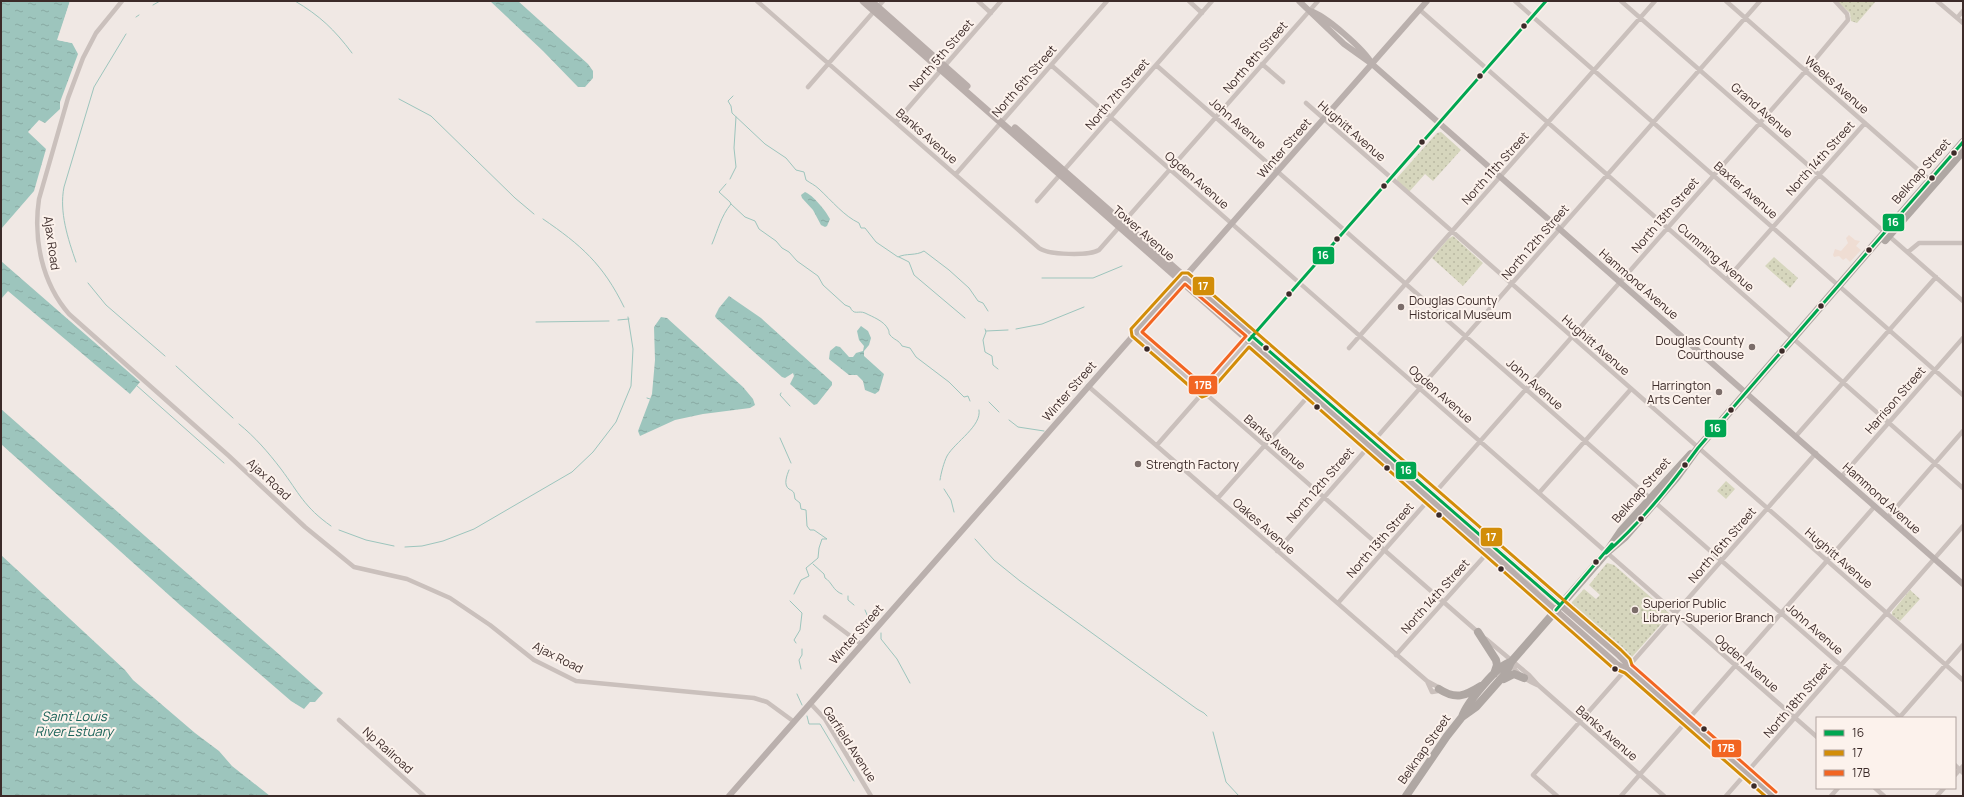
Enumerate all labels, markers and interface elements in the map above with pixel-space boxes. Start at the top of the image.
street label: North 5th Street [905,15,977,95]
street label: North 8th Street [1219,17,1291,97]
unlabelled marker [1519,21,1529,31]
street label: North 6th Street [988,41,1060,121]
street label: Weeks Avenue [1801,52,1873,118]
street label: North 7th Street [1081,54,1153,133]
unlabelled marker [1475,71,1485,81]
street label: Grand Avenue [1727,78,1797,142]
street label: John Avenue [1206,93,1270,153]
street label: Hughitt Avenue [1314,97,1390,165]
street label: Banks Avenue [892,104,962,168]
street label: Winter Street [1253,114,1315,182]
street label: North 14th Street [1782,117,1858,199]
street label: North 11th Street [1458,128,1533,208]
street label: Belknap Street [1888,134,1954,207]
unlabelled marker [1417,137,1427,147]
street label: Ogden Avenue [1161,147,1233,213]
unlabelled marker [1949,148,1959,158]
street label: Baxter Avenue [1710,157,1782,223]
street label: North 13th Street [1627,173,1703,256]
unlabelled marker [1927,173,1937,183]
unlabelled marker [1379,181,1389,191]
street label: North 12th Street [1497,200,1573,283]
street label: Tower Avenue [1109,201,1179,265]
line badge: 16 [1882,213,1905,232]
text: 16 [1887,214,1899,229]
street label: Ajax Road [40,215,64,271]
street label: Cumming Avenue [1674,219,1758,295]
unlabelled marker [1332,234,1342,244]
street label: Hammond Avenue [1596,245,1682,323]
unlabelled marker [1864,245,1874,255]
line badge: 16 [1312,246,1335,265]
text: 16 [1317,247,1329,262]
line badge: 17 [1192,276,1215,296]
text: 17 [1198,278,1208,293]
unlabelled marker [1284,289,1294,299]
place label: Douglas County Historical Museum [1409,292,1511,323]
unlabelled marker [1816,301,1826,311]
marker: Douglas County Historical Museum [1396,302,1406,312]
street label: Hughitt Avenue [1558,311,1634,379]
place label: Douglas County Courthouse [1656,332,1745,363]
marker: Douglas County Courthouse [1747,342,1757,352]
unlabelled marker [1261,343,1271,353]
unlabelled marker [1142,344,1152,354]
unlabelled marker [1777,346,1787,356]
street label: John Avenue [1503,354,1567,414]
street label: Winter Street [1038,357,1100,425]
street label: Ogden Avenue [1405,361,1477,427]
street label: Harrison Street [1861,362,1929,437]
line badge: 17B [1188,375,1218,395]
text: 17B [1194,377,1212,392]
place label: Harrington Arts Center [1647,377,1712,408]
marker: Harrington Arts Center [1714,387,1724,397]
unlabelled marker [1312,402,1322,412]
unlabelled marker [1726,405,1736,415]
street label: Banks Avenue [1240,410,1310,474]
line badge: 16 [1704,419,1727,438]
text: 16 [1709,420,1721,435]
street label: North 12th Street [1282,443,1358,526]
street label: Belknap Street [1608,453,1674,526]
street label: Ajax Road [243,454,295,504]
place label: Strength Factory [1146,456,1240,473]
street label: Hammond Avenue [1839,458,1925,538]
marker: Strength Factory [1133,459,1143,469]
unlabelled marker [1680,460,1690,470]
line badge: 16 [1395,461,1417,480]
text: 16 [1400,462,1412,477]
unlabelled marker [1382,463,1392,473]
street label: Oakes Avenue [1229,494,1299,558]
street label: North 13th Street [1342,498,1418,581]
street label: North 16th Street [1684,503,1760,587]
unlabelled marker [1434,510,1444,520]
unlabelled marker [1636,514,1646,524]
street label: Hughitt Avenue [1801,524,1877,592]
line badge: 17 [1480,527,1503,547]
text: 17 [1486,529,1496,544]
street label: North 14th Street [1397,555,1473,637]
unlabelled marker [1591,557,1601,567]
unlabelled marker [1496,564,1506,574]
place label: Superior Public Library-Superior Branch [1643,595,1774,626]
street label: John Avenue [1783,599,1847,659]
street label: Winter Street [825,600,887,668]
marker: Superior Public Library-Superior Branch [1630,605,1640,615]
street label: Ogden Avenue [1711,630,1783,696]
street label: Ajax Road [530,637,586,677]
street label: North 18th Street [1759,658,1835,742]
unlabelled marker [1610,664,1620,674]
street label: Banks Avenue [1572,701,1642,765]
street label: Garfield Avenue [819,703,881,785]
water label: Saint Louis River Estuary [35,707,115,740]
street label: Belknap Street [1394,711,1454,787]
legend [1816,717,1956,789]
street label: Np Railroad [359,723,417,777]
unlabelled marker [1699,724,1709,734]
text: 16 [1852,724,1864,741]
line badge: 17B [1711,739,1742,758]
text: 17B [1717,740,1735,755]
text: 17 [1852,744,1863,761]
text: 17B [1852,764,1870,781]
unlabelled marker [1749,781,1759,791]

